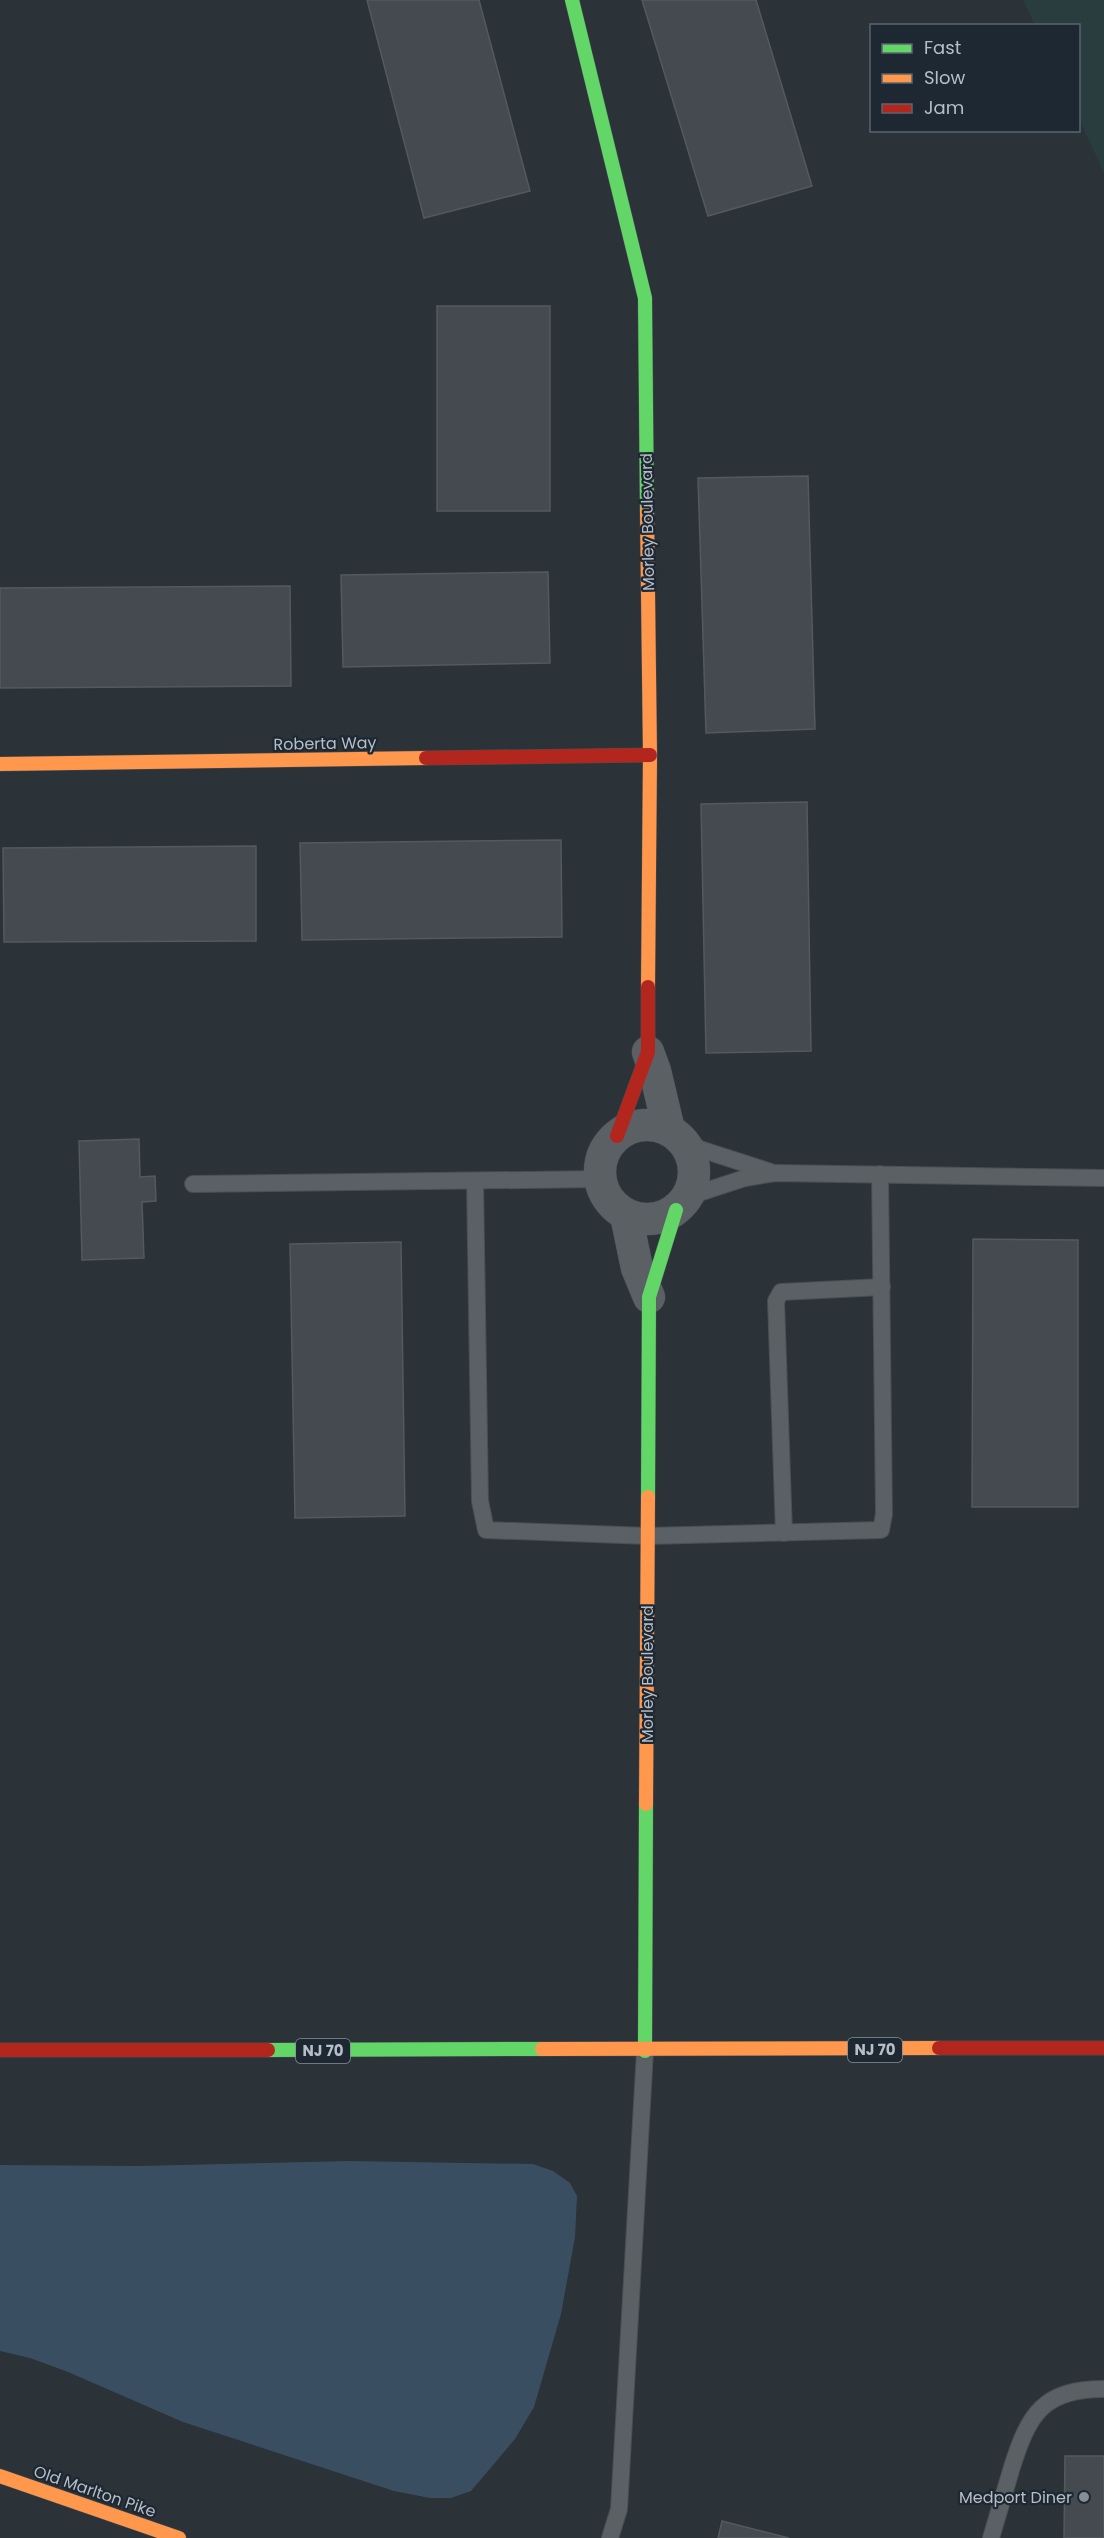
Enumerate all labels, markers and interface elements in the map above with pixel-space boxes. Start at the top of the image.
legend [870,24,1080,132]
text: Fast [924,35,961,60]
text: Slow [924,65,966,90]
text: Jam [924,95,964,120]
street label: Morley Boulevard [635,453,660,591]
street label: Roberta Way [273,731,377,756]
street label: Morley Boulevard [636,1605,659,1743]
road number: NJ 70 [848,2038,902,2062]
road number: NJ 70 [296,2039,350,2063]
street label: Old Marlton Pike [31,2460,159,2523]
place label: Medport Diner [959,2486,1072,2509]
marker: Medport Diner [1077,2490,1091,2504]

